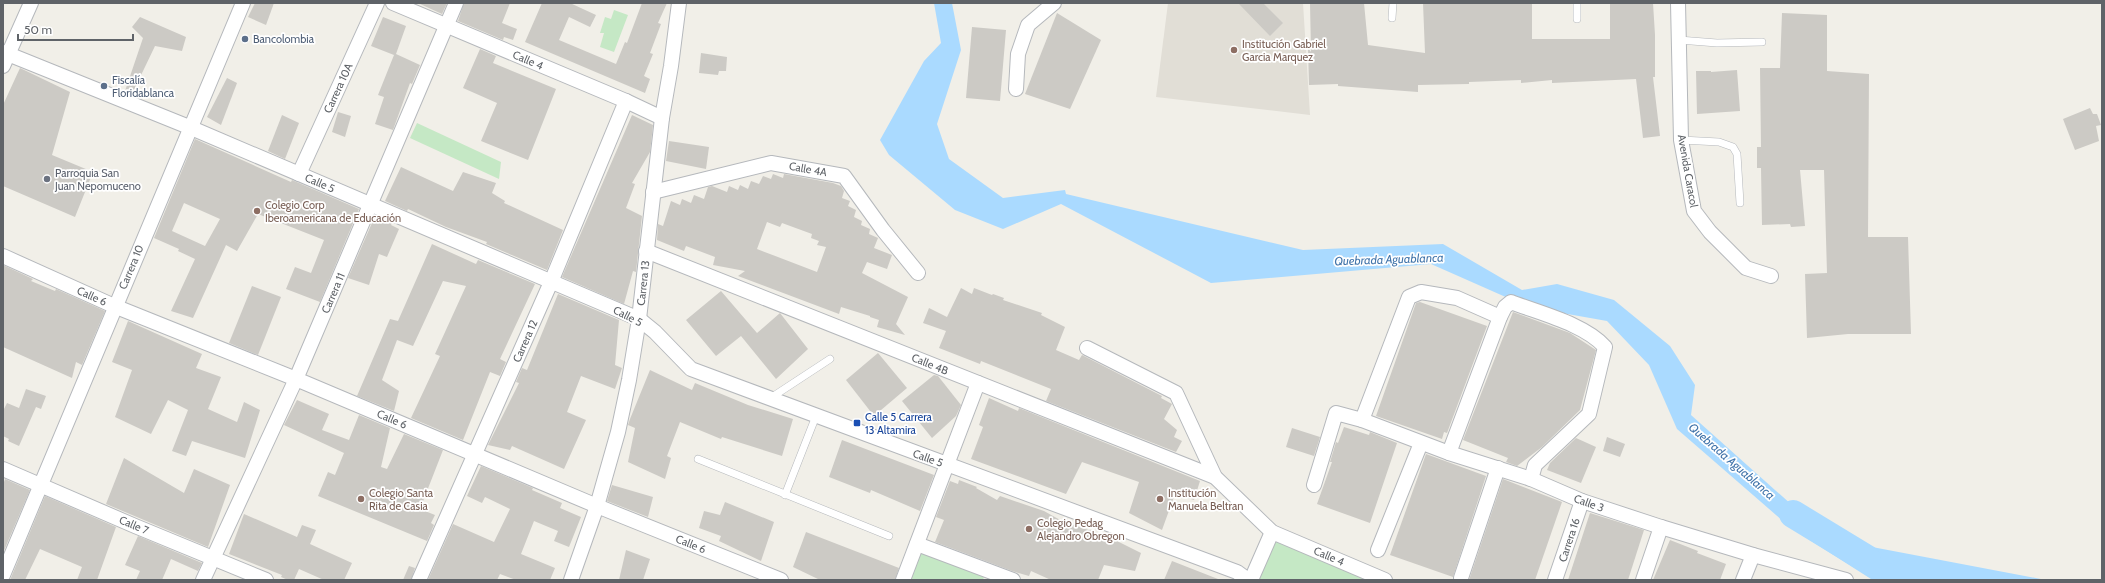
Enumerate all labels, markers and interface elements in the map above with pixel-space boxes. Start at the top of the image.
scale bar [18,16,133,42]
text: 50 m [24,22,52,37]
place label: Bancolombia [253,32,315,46]
marker: Bancolombia [240,34,250,44]
place label: Institución Gabriel Garcia Marquez [1242,37,1326,64]
marker: Institución Gabriel Garcia Marquez [1229,45,1239,55]
street label: Calle 4 [511,47,546,73]
street label: Carrera 10A [320,61,356,115]
place label: Fiscalía Floridablanca [112,73,175,100]
marker: Fiscalía Floridablanca [99,81,109,91]
street label: Avenida Caracol [1675,133,1701,209]
street label: Calle 4A [788,159,828,179]
place label: Parroquia San Juan Nepomuceno [54,166,141,193]
street label: Calle 5 [303,170,337,196]
marker: Parroquia San Juan Nepomuceno [42,174,52,184]
place label: Colegio Corp Iberoamericana de Educación [265,198,401,225]
marker: Colegio Corp Iberoamericana de Educación [252,206,262,216]
street label: Carrera 10 [115,242,147,291]
water label: Quebrada Aguablanca [1334,250,1444,268]
street label: Carrera 13 [634,260,652,306]
street label: Carrera 11 [318,271,348,315]
street label: Calle 6 [75,283,109,309]
street label: Calle 5 [611,303,645,329]
street label: Carrera 12 [509,317,541,364]
street label: Calle 4B [910,350,951,378]
street label: Calle 6 [375,406,409,432]
place label: Calle 5 Carrera 13 Altamira [865,410,933,437]
marker: Calle 5 Carrera 13 Altamira [852,418,862,428]
water label: Quebrada Aguablanca [1686,420,1778,502]
street label: Calle 5 [911,446,945,470]
place label: Colegio Santa Rita de Casia [369,486,434,513]
place label: Institución Manuela Beltran [1168,486,1243,513]
street label: Calle 3 [1572,491,1606,515]
marker: Colegio Santa Rita de Casia [356,494,366,504]
marker: Institución Manuela Beltran [1155,494,1165,504]
street label: Calle 7 [117,513,151,538]
place label: Colegio Pedag Alejandro Obregon [1037,516,1125,543]
street label: Carrera 16 [1555,516,1583,564]
marker: Colegio Pedag Alejandro Obregon [1024,524,1034,534]
street label: Calle 6 [674,532,708,556]
street label: Calle 4 [1312,543,1347,569]

